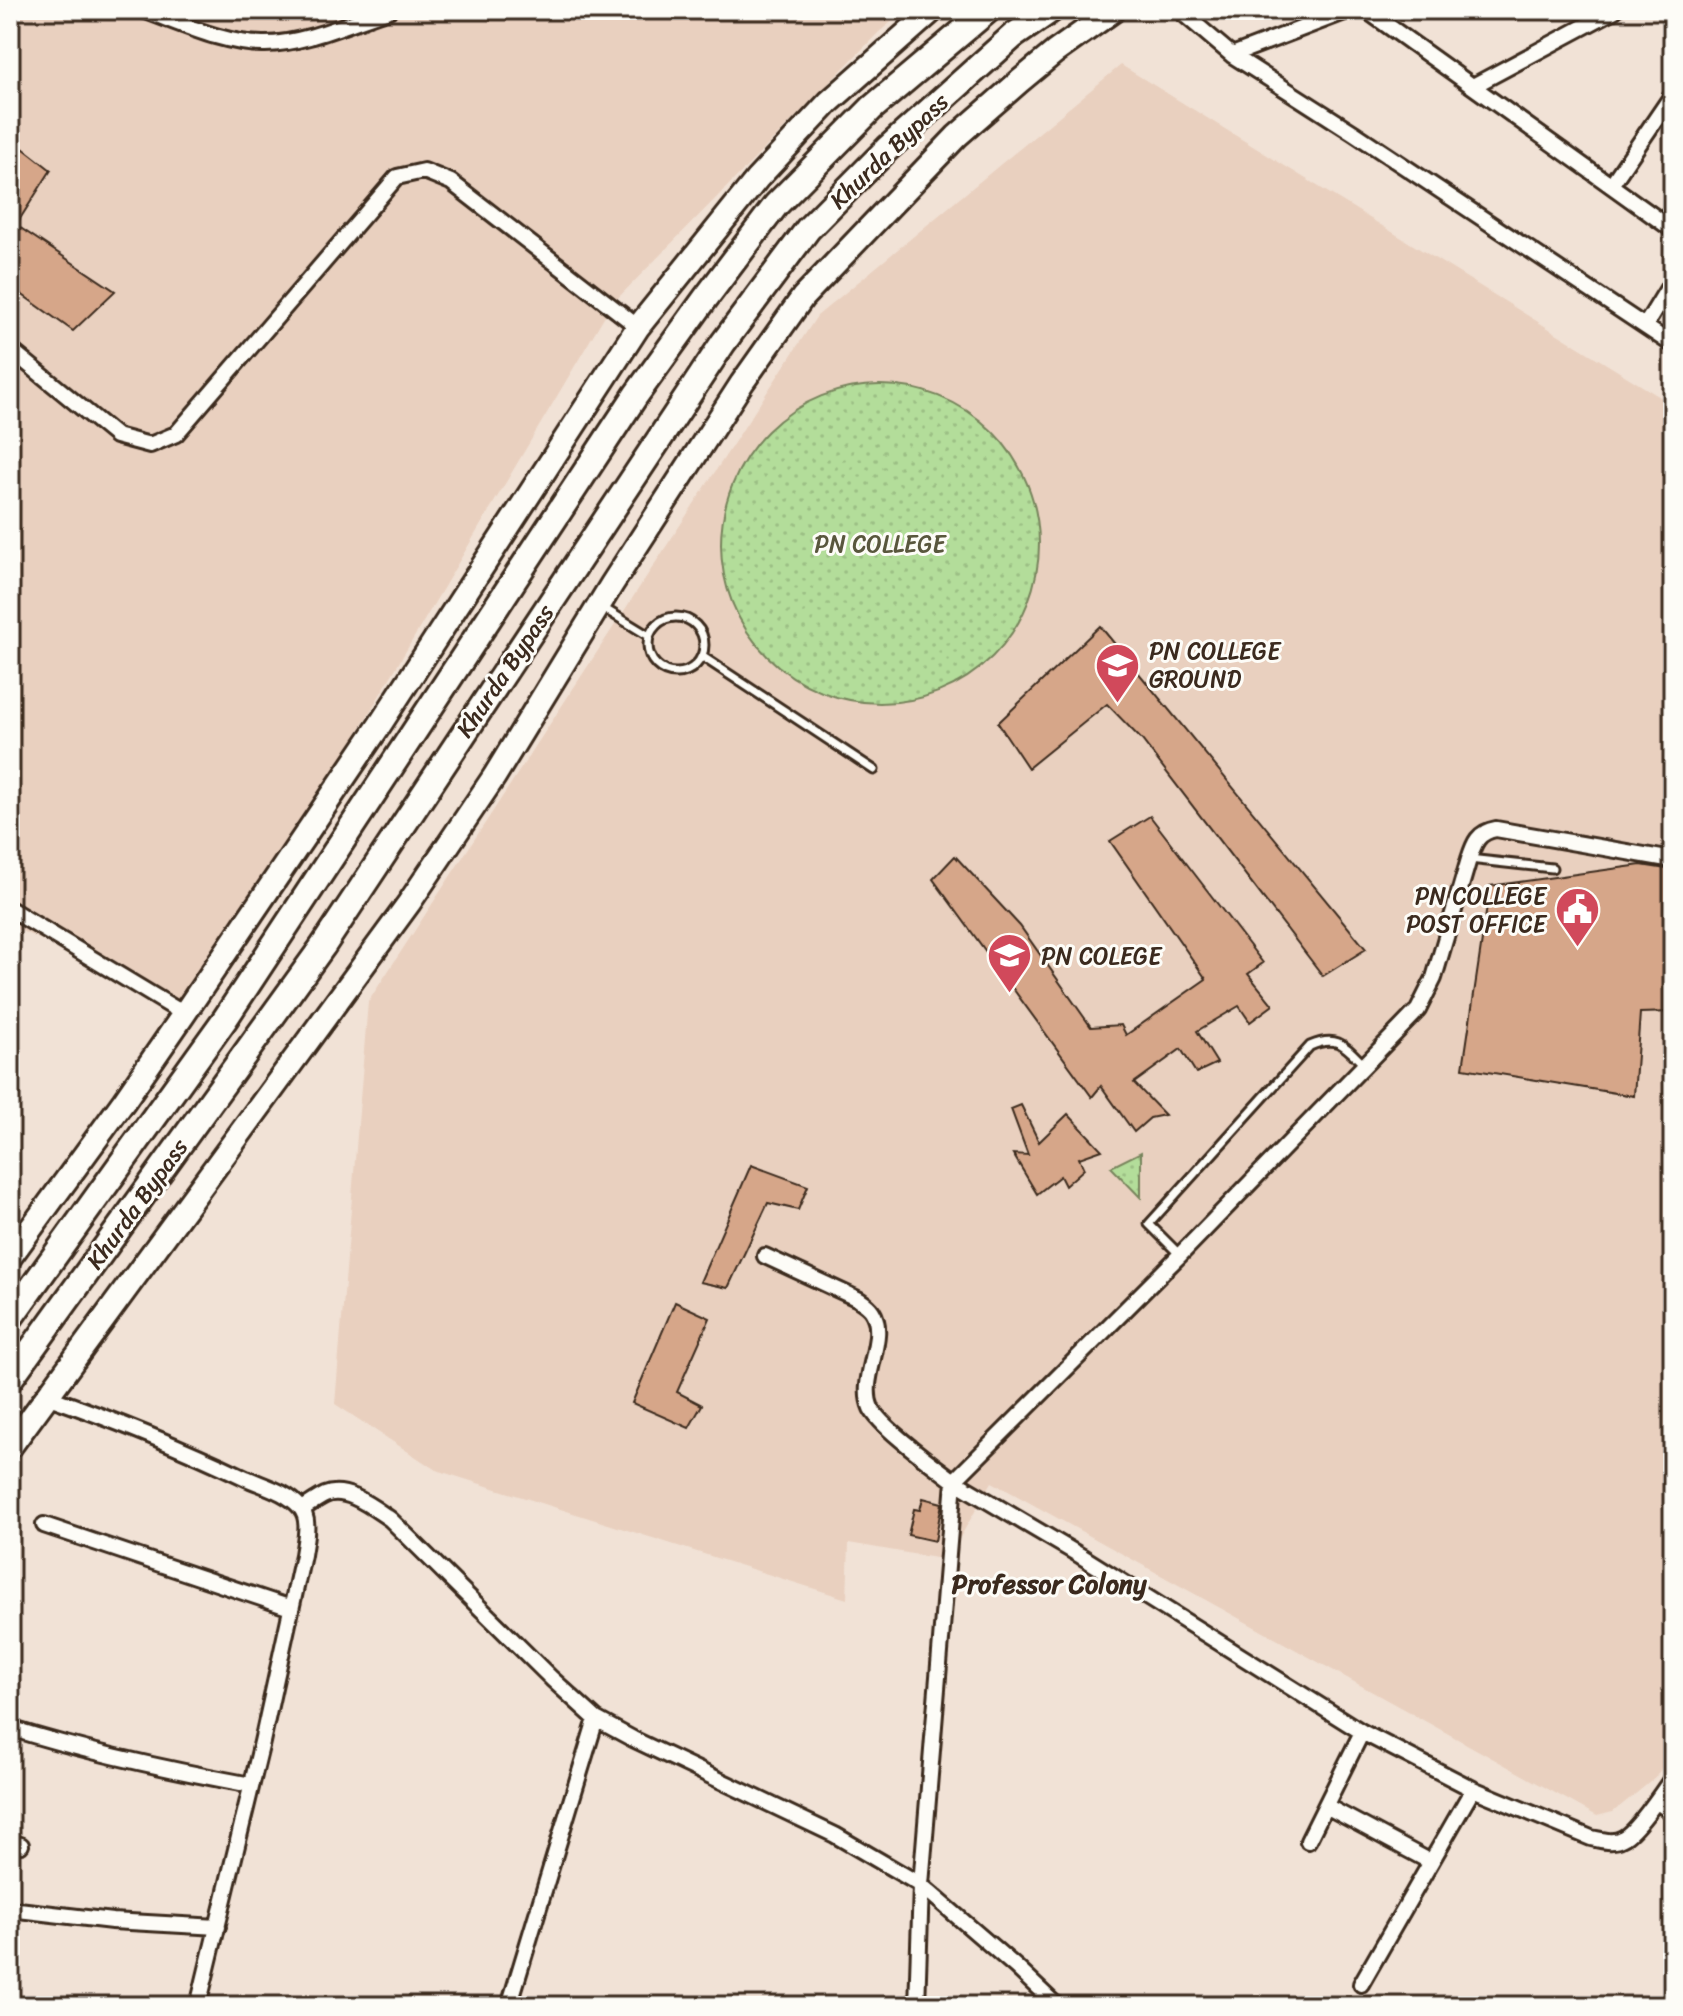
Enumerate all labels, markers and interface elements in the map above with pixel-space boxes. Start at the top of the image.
street label: Khurda Bypass [819,82,960,220]
park label: PN COLLEGE [814,523,947,565]
street label: Khurda Bypass [445,595,566,747]
place label: PN COLLEGE GROUND [1149,630,1282,700]
school or university icon: PN COLLEGE GROUND [1094,641,1142,704]
place label: PN COLLEGE POST OFFICE [1406,875,1548,945]
public building icon: PN COLLEGE POST OFFICE [1553,886,1601,949]
school or university icon: PN COLEGE [986,932,1034,995]
place label: PN COLEGE [1041,935,1163,977]
street label: Khurda Bypass [75,1129,200,1279]
district label: Professor Colony [952,1561,1147,1607]

